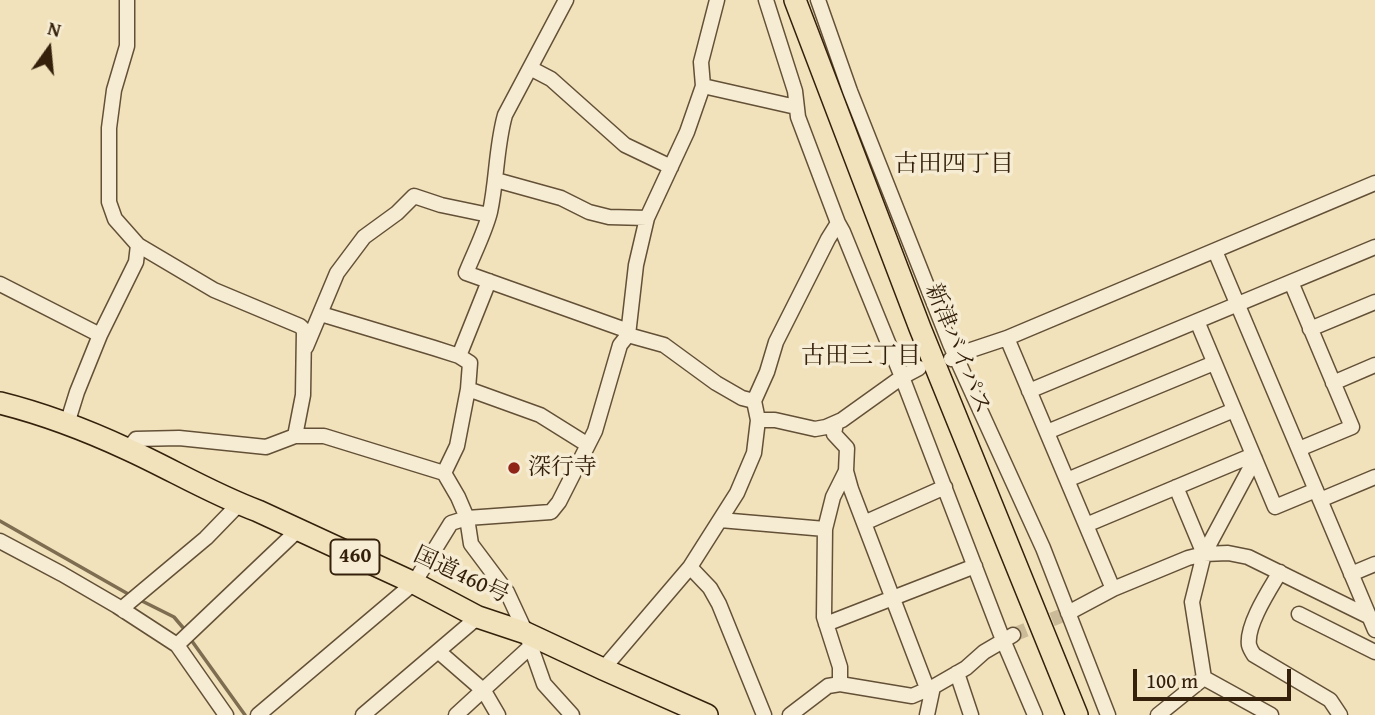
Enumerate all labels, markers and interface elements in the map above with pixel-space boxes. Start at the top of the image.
north arrow [14,14,84,84]
text: N [45,14,64,44]
district label: 古田四丁目 [894,151,1014,179]
street label: 新津バイパス [918,280,996,418]
district label: 古田三丁目 [801,343,921,371]
place label: 深行寺 [528,454,597,482]
marker: 深行寺 [506,460,522,476]
road number: 460 [330,540,380,574]
street label: 国道460号 [409,542,513,610]
scale bar [1137,656,1294,700]
text: 100 m [1146,665,1198,696]

